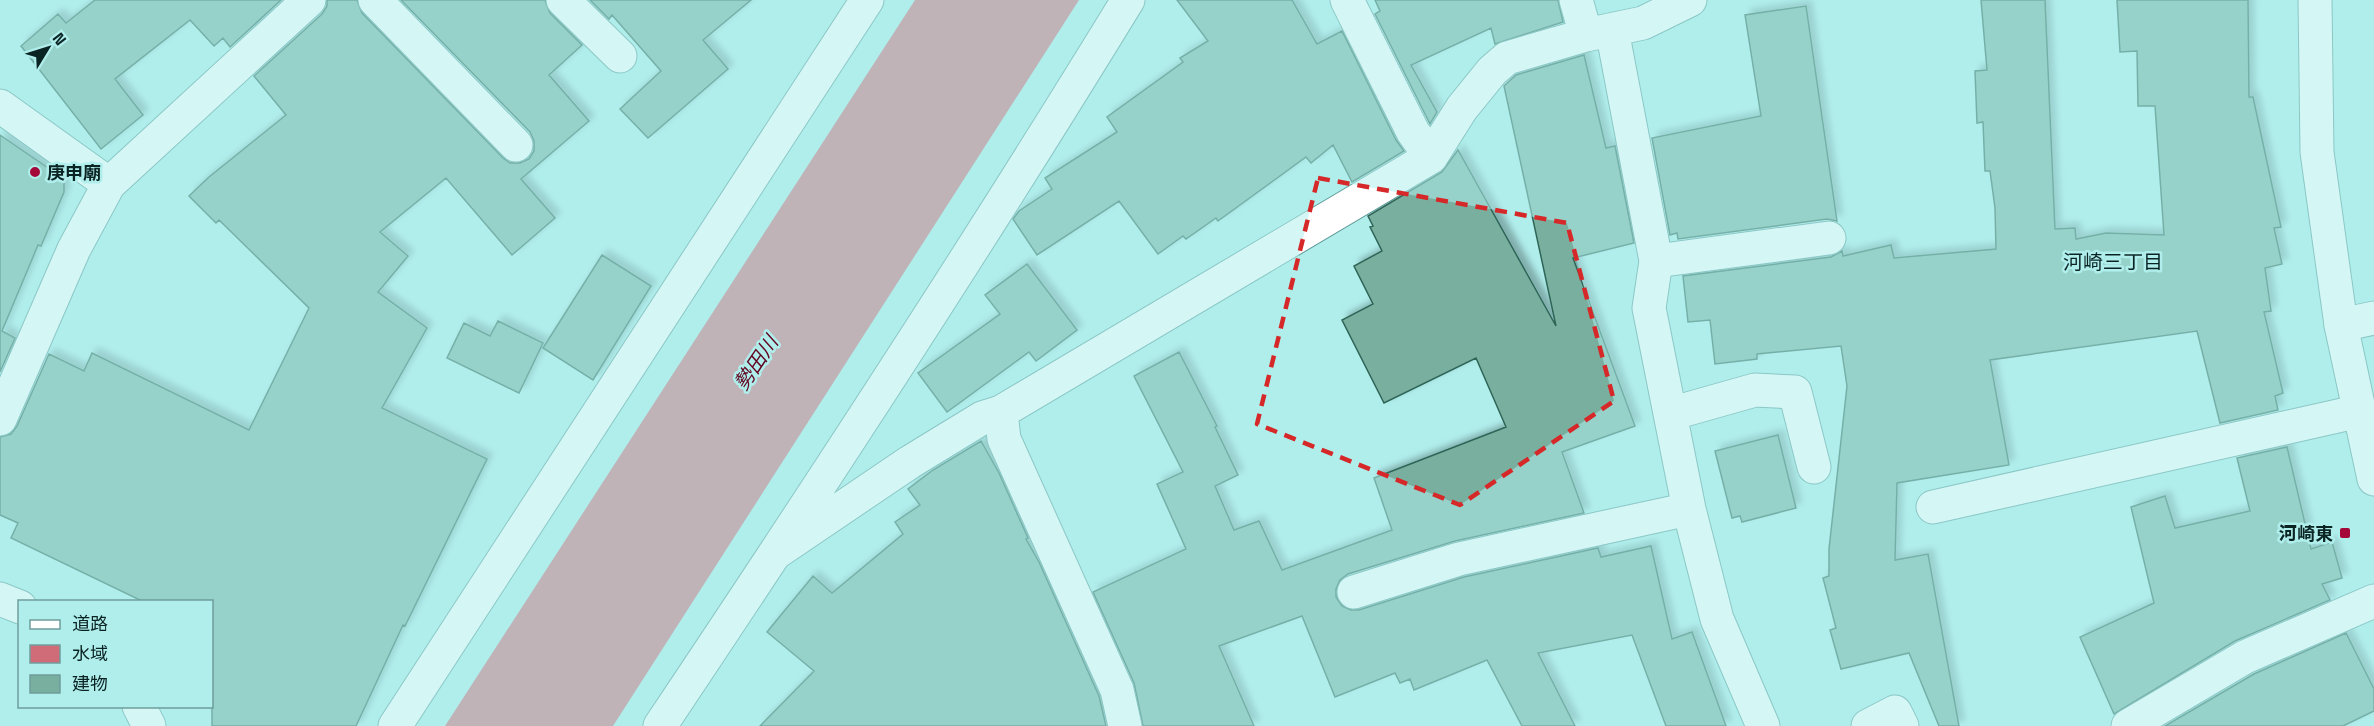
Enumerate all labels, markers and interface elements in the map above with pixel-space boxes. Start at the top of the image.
north arrow [18,18,78,78]
text: N [48,28,71,50]
place label: 庚申廟 [47,161,101,184]
marker: 庚申廟 [28,165,42,179]
district label: 河崎三丁目 [2063,249,2163,275]
water label: 勢田川 [728,329,785,395]
place label: 河崎東 [2279,522,2333,545]
marker: 河崎東 [2338,526,2352,540]
legend [18,600,213,708]
text: 道路 [72,612,108,635]
text: 水域 [72,642,108,665]
text: 建物 [72,672,108,695]

